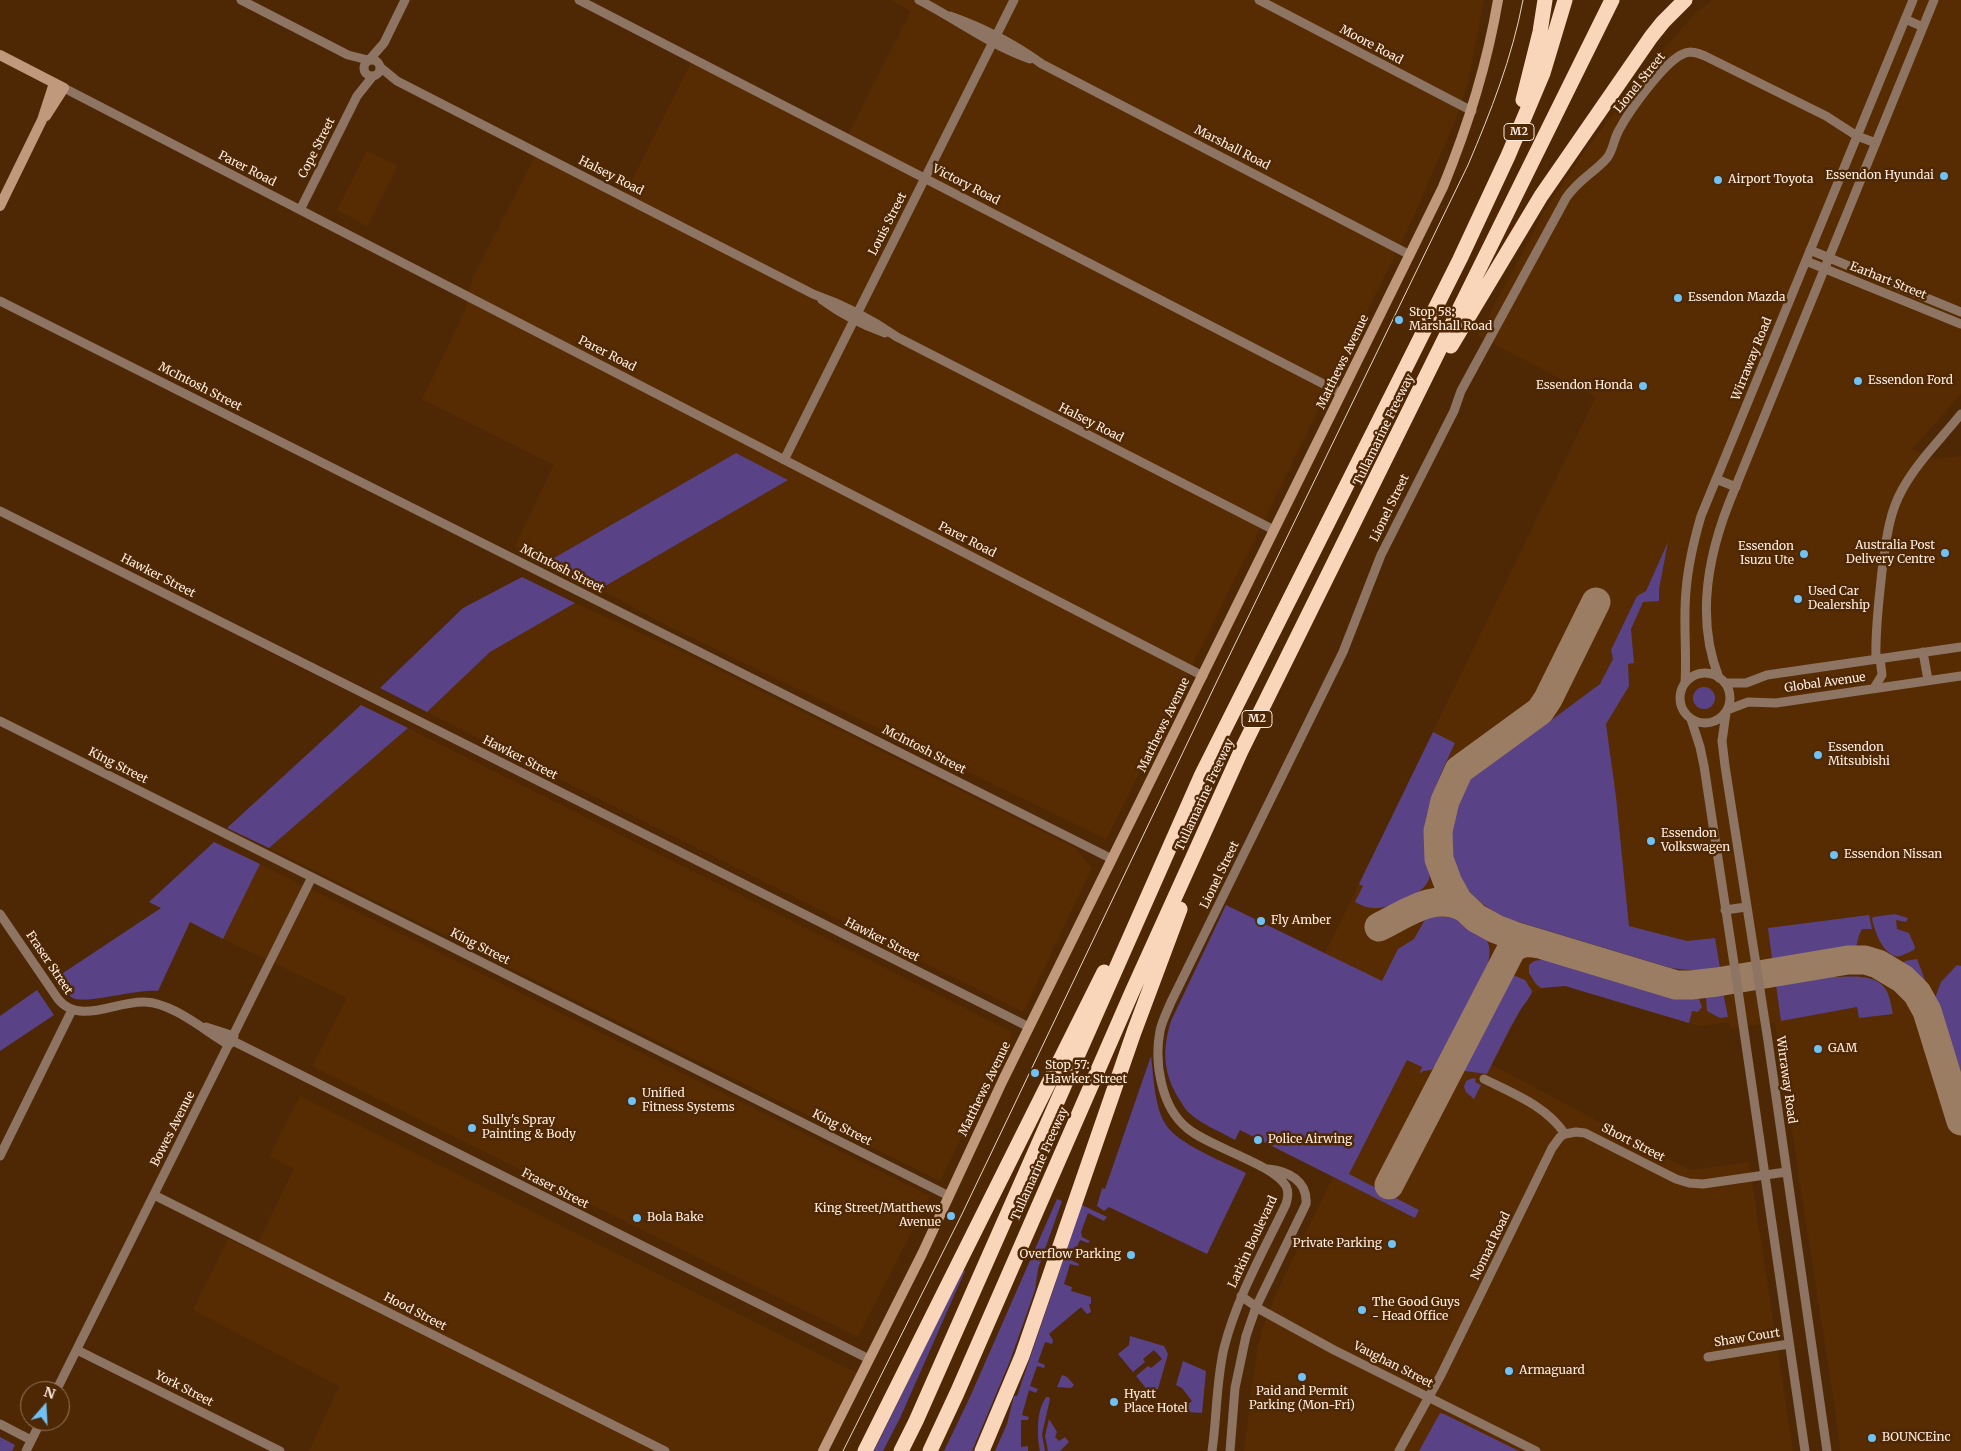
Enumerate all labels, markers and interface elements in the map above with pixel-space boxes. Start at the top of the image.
street label: Moore Road [1337,22,1405,68]
street label: Lionel Street [1611,50,1669,116]
street label: Cope Street [296,115,338,181]
street label: Marshall Road [1192,123,1272,173]
road number: M2 [1504,124,1534,140]
street label: Parer Road [216,148,278,190]
street label: Halsey Road [576,153,646,199]
street label: Victory Road [930,162,1002,208]
place label: Essendon Hyundai [1826,169,1934,183]
marker: Essendon Hyundai [1938,170,1950,182]
place label: Airport Toyota [1728,173,1813,187]
marker: Airport Toyota [1712,174,1724,186]
street label: Louis Street [866,190,910,258]
street label: Earhart Street [1848,259,1928,303]
place label: Essendon Mazda [1688,291,1786,305]
marker: Essendon Mazda [1672,292,1684,304]
place label: Stop 58: Marshall Road [1409,306,1492,334]
street label: Matthews Avenue [1314,313,1372,411]
marker: Stop 58: Marshall Road [1393,314,1405,326]
street label: Wirraway Road [1729,315,1775,403]
street label: Parer Road [576,333,638,375]
street label: McIntosh Street [156,360,244,414]
street label: Tullamarine Freeway [1351,372,1417,488]
place label: Essendon Ford [1868,374,1953,388]
marker: Essendon Ford [1852,375,1864,387]
place label: Essendon Honda [1536,379,1633,393]
marker: Essendon Honda [1637,380,1649,392]
street label: Halsey Road [1056,400,1126,446]
street label: Lionel Street [1367,472,1413,544]
street label: Parer Road [936,519,998,561]
place label: Australia Post Delivery Centre [1846,539,1935,567]
place label: Essendon Isuzu Ute [1738,540,1794,568]
street label: McIntosh Street [518,542,606,596]
marker: Australia Post Delivery Centre [1939,547,1951,559]
marker: Essendon Isuzu Ute [1798,548,1810,560]
street label: Hawker Street [118,551,198,601]
place label: Used Car Dealership [1808,585,1870,613]
marker: Used Car Dealership [1792,593,1804,605]
street label: Global Avenue [1783,670,1867,696]
street label: Matthews Avenue [1135,676,1193,774]
road number: M2 [1242,711,1272,728]
street label: McIntosh Street [880,723,968,777]
street label: Hawker Street [480,733,560,783]
street label: Tullamarine Freeway [1173,736,1237,854]
place label: Essendon Mitsubishi [1828,741,1890,769]
street label: King Street [86,745,150,787]
marker: Essendon Mitsubishi [1812,749,1824,761]
place label: Essendon Volkswagen [1661,827,1730,855]
marker: Essendon Volkswagen [1645,835,1657,847]
street label: Lionel Street [1197,839,1243,911]
place label: Essendon Nissan [1844,848,1942,862]
marker: Essendon Nissan [1828,849,1840,861]
place label: Fly Amber [1271,914,1331,928]
street label: Hawker Street [842,915,922,965]
marker: Fly Amber [1255,915,1267,927]
street label: King Street [448,926,512,968]
street label: Fraser Street [22,929,76,997]
street label: Wirraway Road [1773,1035,1799,1125]
street label: Matthews Avenue [956,1040,1014,1138]
place label: GAM [1828,1042,1857,1056]
marker: GAM [1812,1043,1824,1055]
place label: Stop 57: Hawker Street [1045,1059,1127,1087]
marker: Stop 57: Hawker Street [1029,1067,1041,1079]
place label: Unified Fitness Systems [642,1087,735,1115]
street label: Bowes Avenue [148,1089,198,1169]
marker: Unified Fitness Systems [626,1095,638,1107]
street label: Tullamarine Freeway [1008,1105,1072,1223]
street label: King Street [810,1107,874,1149]
place label: Sully's Spray Painting & Body [482,1114,576,1142]
street label: Short Street [1599,1121,1667,1165]
marker: Sully's Spray Painting & Body [466,1122,478,1134]
place label: Police Airwing [1268,1133,1352,1147]
marker: Police Airwing [1252,1134,1264,1146]
street label: Fraser Street [519,1166,591,1212]
street label: Larkin Boulevard [1225,1194,1281,1290]
place label: King Street/Matthews Avenue [814,1202,941,1230]
marker: King Street/Matthews Avenue [945,1210,957,1222]
street label: Nomad Road [1468,1210,1514,1282]
place label: Bola Bake [647,1211,704,1225]
marker: Bola Bake [631,1212,643,1224]
place label: Private Parking [1293,1237,1382,1251]
marker: Private Parking [1386,1238,1398,1250]
place label: Overflow Parking [1019,1248,1121,1262]
marker: Overflow Parking [1125,1249,1137,1261]
street label: Hood Street [381,1290,449,1334]
place label: The Good Guys - Head Office [1372,1296,1460,1324]
marker: The Good Guys - Head Office [1356,1304,1368,1316]
street label: Shaw Court [1713,1326,1781,1350]
street label: Vaughan Street [1351,1339,1435,1391]
place label: Armaguard [1519,1364,1585,1378]
marker: Armaguard [1503,1365,1515,1377]
street label: York Street [152,1368,216,1410]
marker: Paid and Permit Parking (Mon-Fri) [1296,1371,1308,1383]
north arrow [20,1381,70,1431]
text: N [41,1382,58,1403]
place label: Paid and Permit Parking (Mon-Fri) [1249,1385,1355,1413]
place label: Hyatt Place Hotel [1124,1388,1188,1416]
marker: Hyatt Place Hotel [1108,1396,1120,1408]
place label: BOUNCEinc [1882,1431,1951,1445]
marker: BOUNCEinc [1866,1432,1878,1444]

